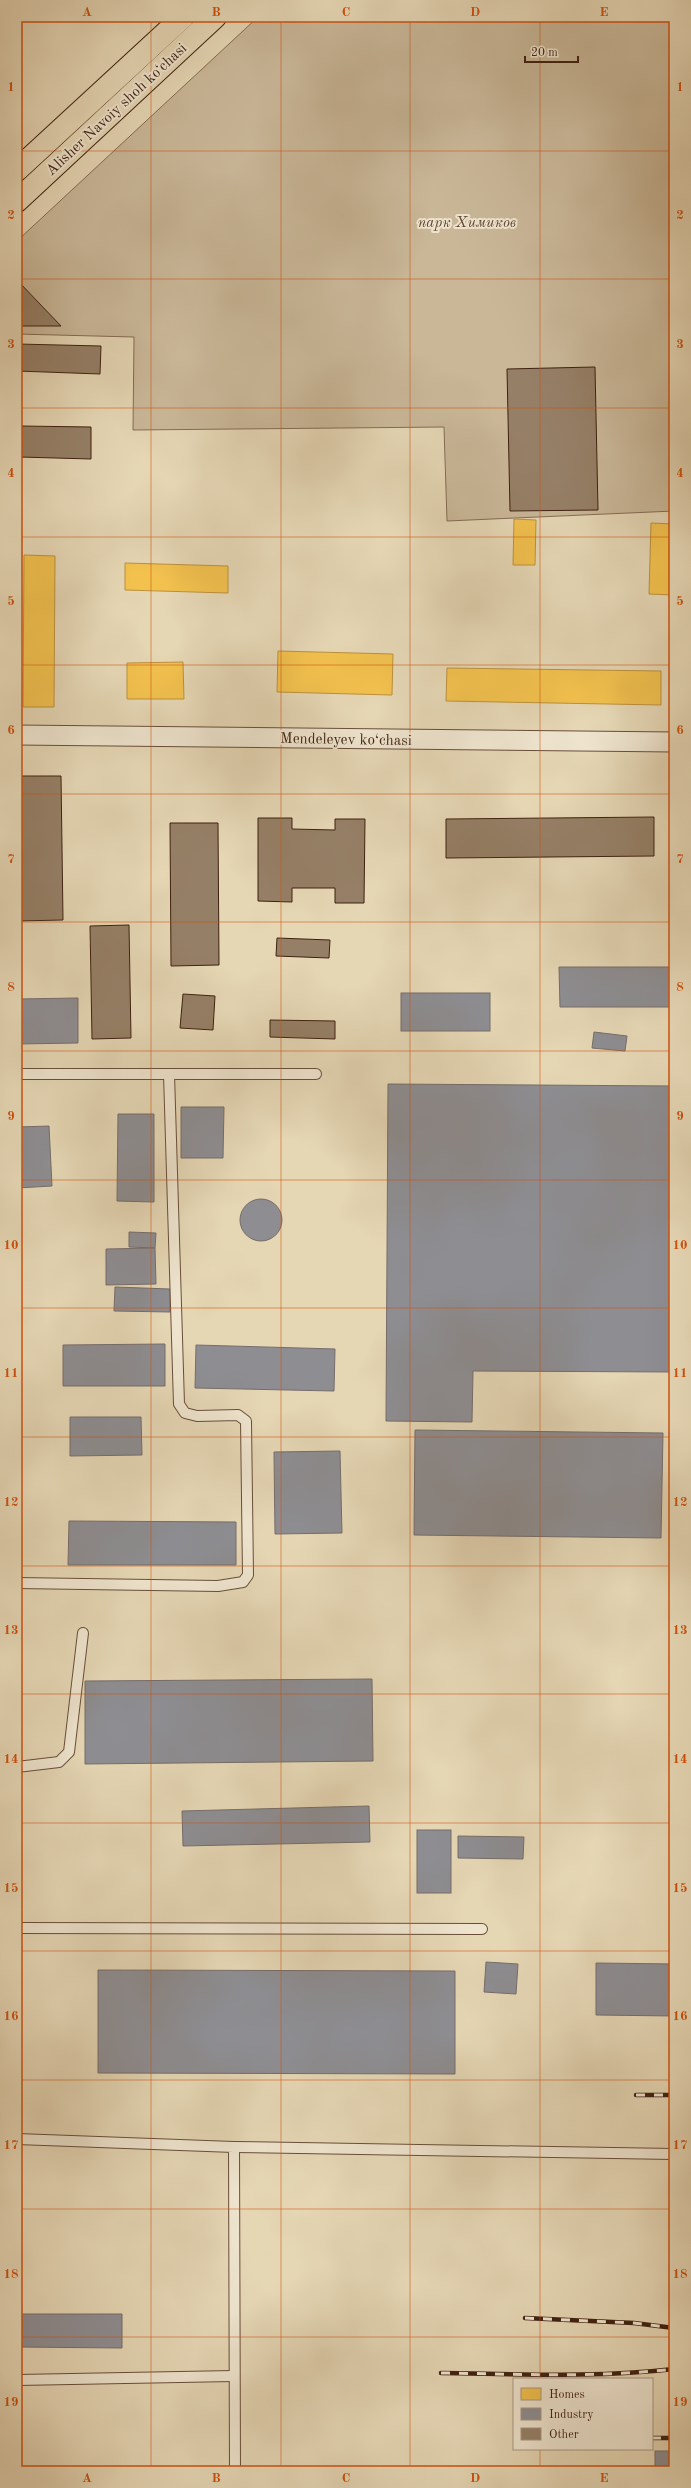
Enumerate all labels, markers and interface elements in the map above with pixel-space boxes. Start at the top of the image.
text: A [82,6,92,19]
text: B [211,6,221,19]
text: C [342,6,350,19]
text: D [470,6,480,19]
text: E [600,6,609,19]
scale bar [525,38,578,64]
street label: Alisher Navoiy shoh koʻchasi [44,41,190,179]
text: 20 m [531,47,558,59]
text: 1 [7,81,15,94]
text: 1 [676,81,684,94]
text: 2 [7,209,15,222]
text: 2 [676,209,684,222]
park label: парк Химиков [418,216,516,231]
text: 3 [7,338,15,351]
text: 3 [676,338,684,351]
text: 4 [7,467,15,480]
text: 4 [676,467,684,480]
text: 5 [7,595,15,608]
text: 5 [676,595,684,608]
text: 6 [7,724,15,737]
text: 6 [676,724,684,737]
street label: Mendeleyev ko‘chasi [280,732,412,749]
text: 7 [7,853,15,866]
text: 7 [676,853,684,866]
text: 8 [7,981,15,994]
text: 8 [676,981,684,994]
text: 9 [7,1110,15,1123]
text: 9 [676,1110,684,1123]
text: 10 [3,1239,19,1252]
text: 10 [672,1239,688,1252]
text: 11 [3,1367,19,1380]
text: 11 [672,1367,688,1380]
text: 12 [3,1496,19,1509]
text: 12 [672,1496,688,1509]
text: 13 [3,1624,19,1637]
text: 13 [672,1624,688,1637]
text: 14 [3,1753,19,1766]
text: 14 [672,1753,688,1766]
text: 15 [3,1882,19,1895]
text: 15 [672,1882,688,1895]
text: 16 [3,2010,19,2023]
text: 16 [672,2010,688,2023]
text: 17 [3,2139,19,2152]
text: 17 [672,2139,688,2152]
text: 18 [3,2268,19,2281]
text: 18 [672,2268,688,2281]
legend [513,2378,653,2450]
text: Homes [549,2389,585,2401]
text: 19 [3,2396,19,2409]
text: 19 [672,2396,688,2409]
text: Industry [549,2409,594,2421]
text: Other [549,2429,579,2441]
text: A [82,2472,92,2485]
text: B [211,2472,221,2485]
text: C [342,2472,350,2485]
text: D [470,2472,480,2485]
text: E [600,2472,609,2485]

